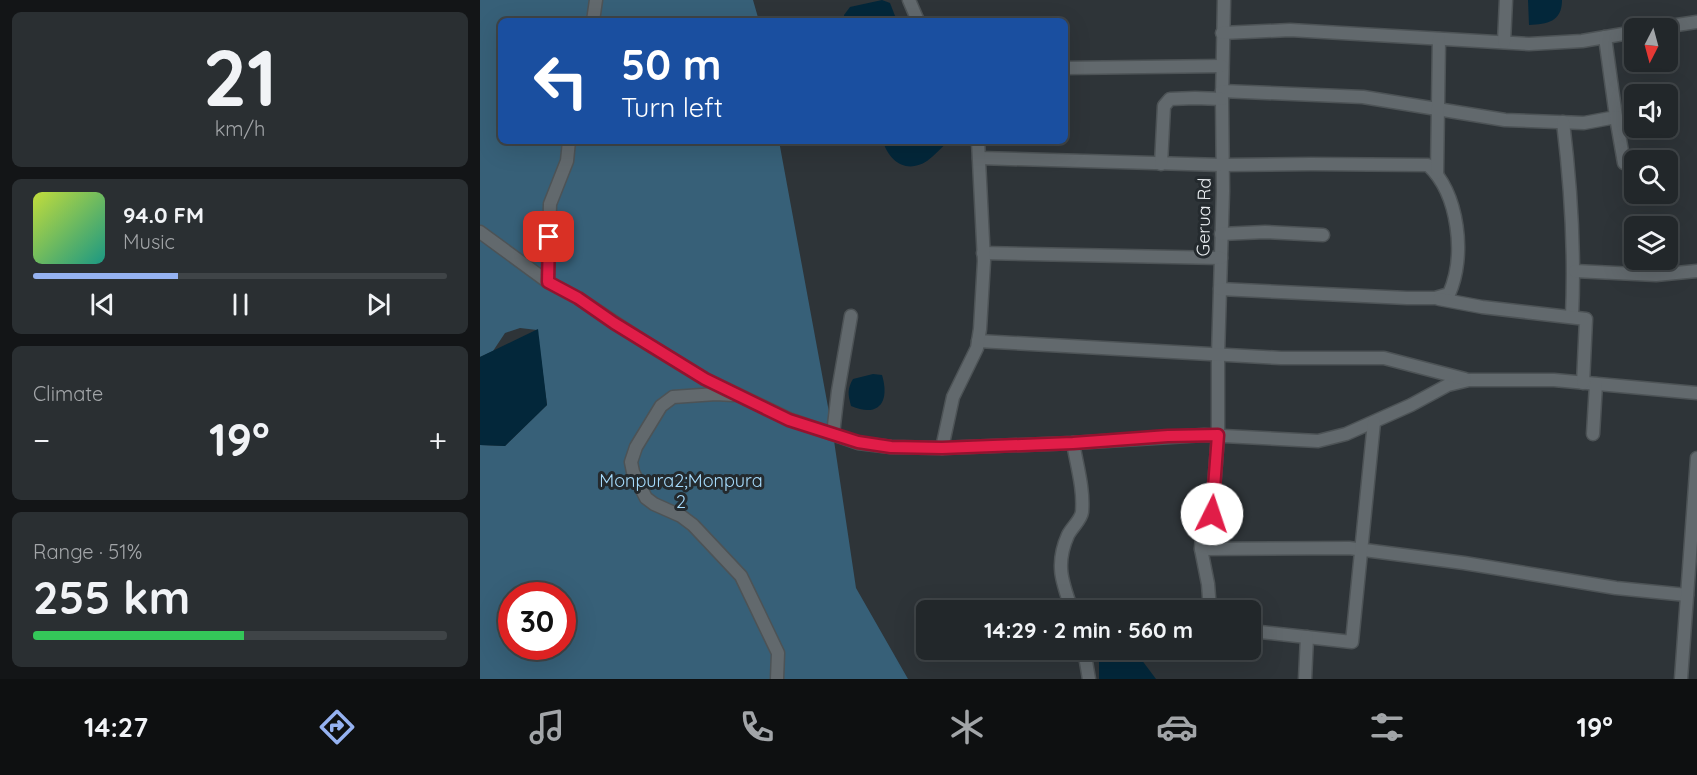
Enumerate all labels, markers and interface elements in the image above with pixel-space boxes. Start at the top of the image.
north arrow [1624,18,1678,72]
map controls [1624,18,1678,270]
text: 21 [203,28,277,126]
text: 50 m [621,38,721,91]
icon: left [522,42,600,120]
button: sound [1624,84,1678,138]
text: Turn left [621,90,723,124]
text: km/h [215,116,265,141]
button: search [1624,150,1678,204]
street label: Gerua Rd [1191,178,1216,256]
text: 94.0 FM [123,201,204,229]
pin [523,211,574,262]
button: layers [1624,216,1678,270]
icon: arrive [532,220,565,253]
text: Music [123,229,175,254]
icon: previous [86,288,119,321]
icon: pause [224,288,257,321]
icon: next [362,288,395,321]
text: Climate [33,381,103,406]
text: 19° [209,411,270,467]
text: − [33,419,50,460]
text: + [428,419,447,460]
park label: Monpura2;Monpura 2 [599,469,763,513]
position arrow [1180,482,1244,546]
text: Range · 51% [33,539,142,564]
text: 255 km [33,569,190,625]
speed limit sign: 30 [498,582,576,660]
text: 14:29 · 2 min · 560 m [984,616,1193,644]
icon: directions [316,706,358,748]
icon: music [526,706,568,748]
icon: phone [736,706,778,748]
icon: climate [946,706,988,748]
icon: car [1156,706,1198,748]
icon: filters [1366,706,1408,748]
text: 14:27 [84,710,148,744]
text: 19° [1576,710,1613,744]

